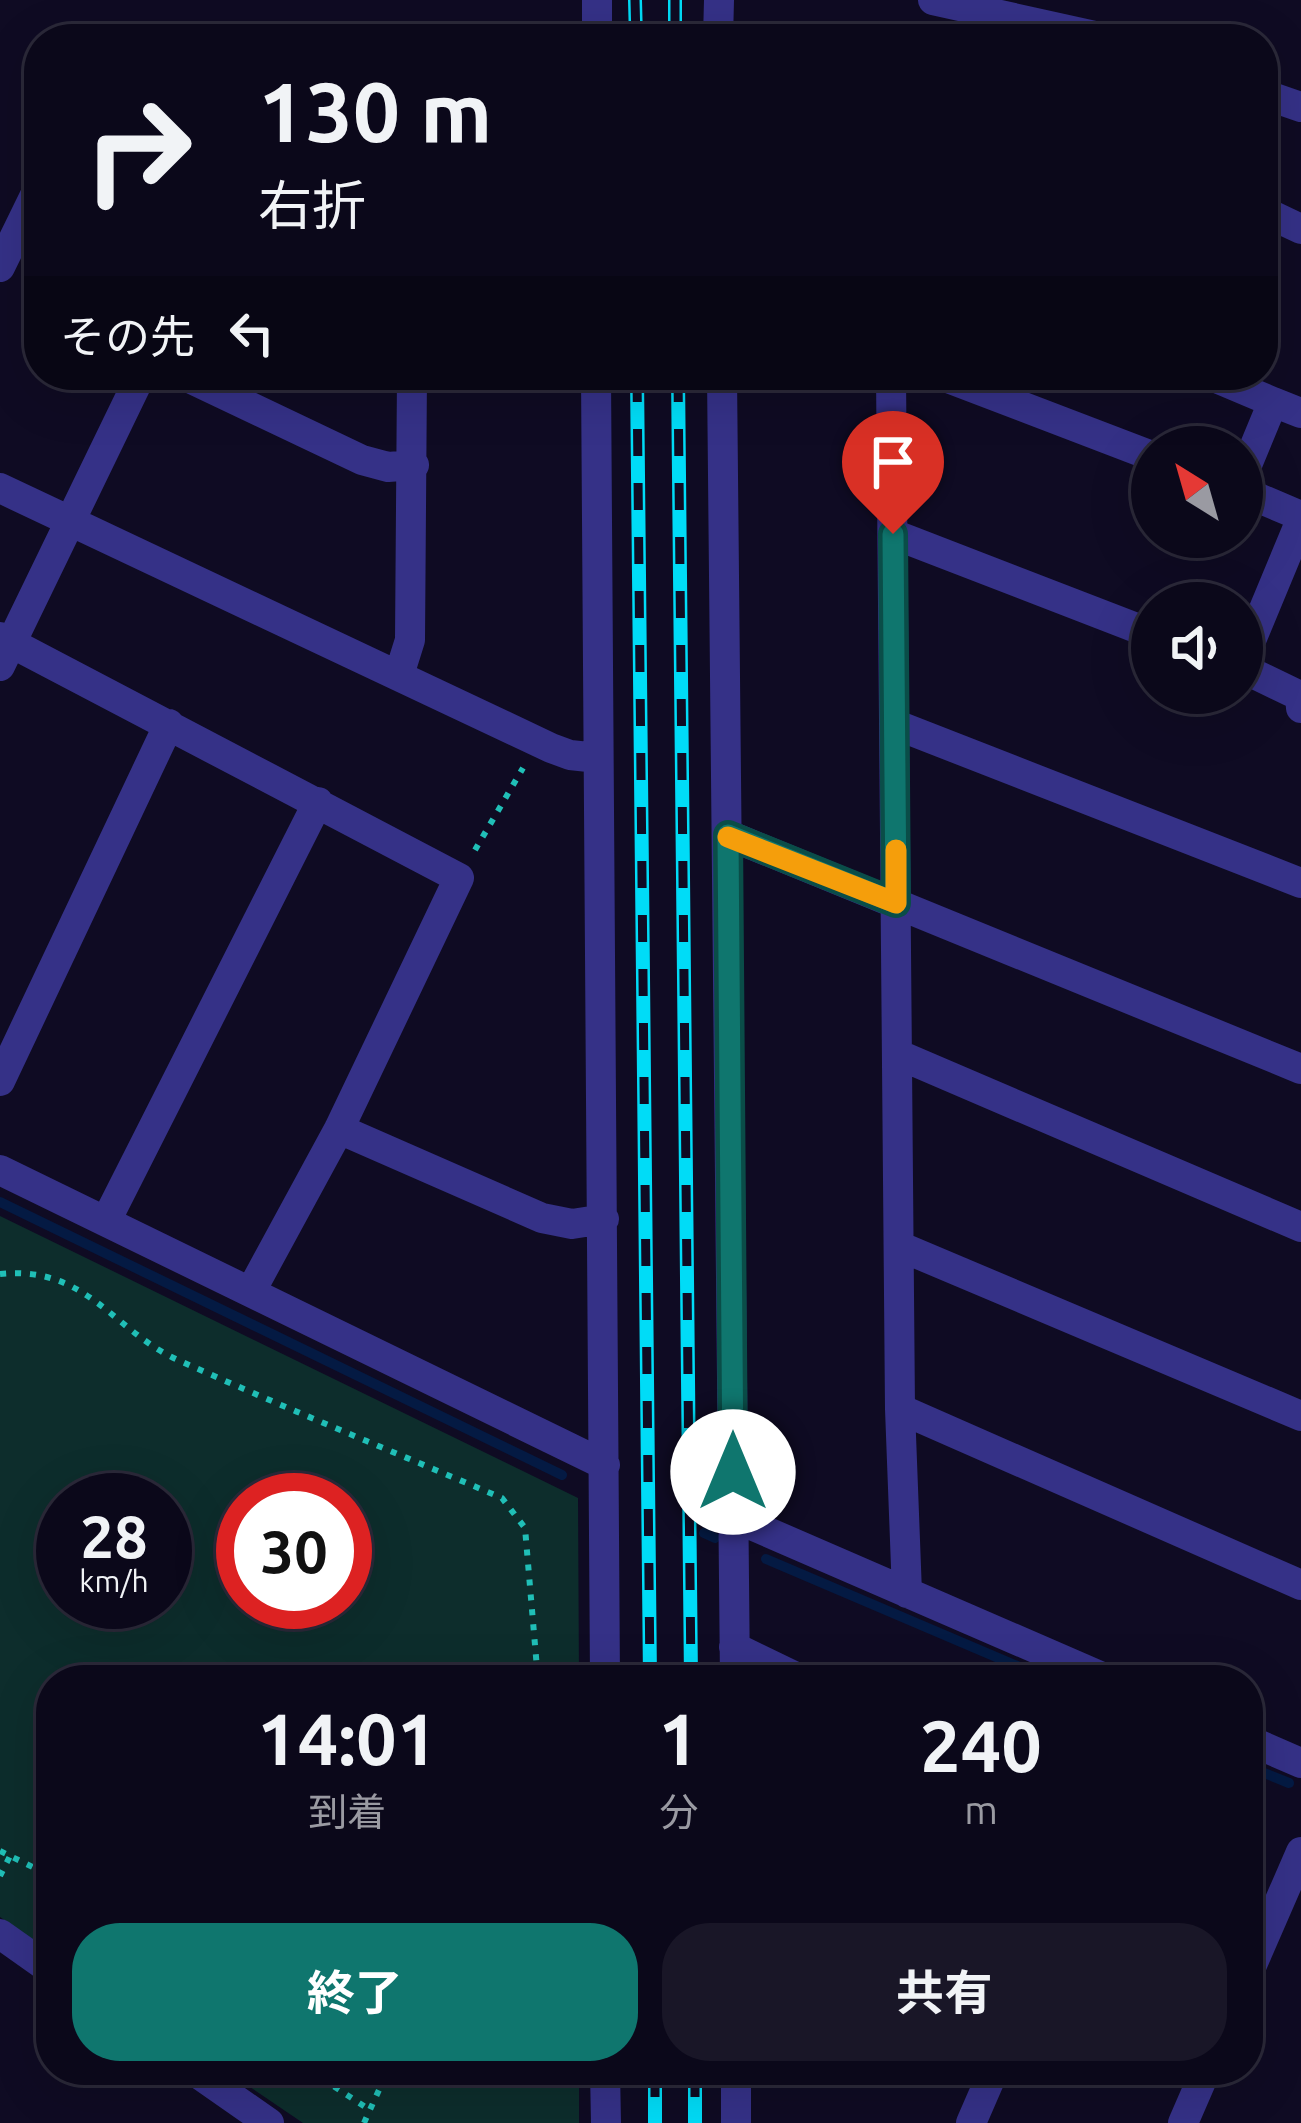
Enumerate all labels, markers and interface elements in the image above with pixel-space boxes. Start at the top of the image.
text: 130 m [258,64,492,158]
icon: right [60,72,216,228]
text: 右折 [258,175,366,235]
icon: left [219,300,285,366]
text: その先 [60,311,195,362]
pin [842,411,944,534]
north arrow [1131,426,1263,558]
map controls [1131,426,1263,714]
icon: arrive [860,429,926,495]
button: sound [1131,582,1263,714]
position arrow [670,1409,796,1535]
speed limit sign: 30 [216,1473,372,1629]
text: 28 [80,1502,148,1569]
text: km/h [79,1564,149,1598]
text: 14:01 [257,1698,437,1779]
text: 1 [658,1698,699,1779]
text: 240 [920,1705,1042,1786]
text: m [964,1788,998,1831]
text: 到着 [308,1790,386,1833]
text: 分 [659,1790,698,1833]
button: 終了 [72,1923,638,2061]
button: 共有 [662,1923,1227,2061]

